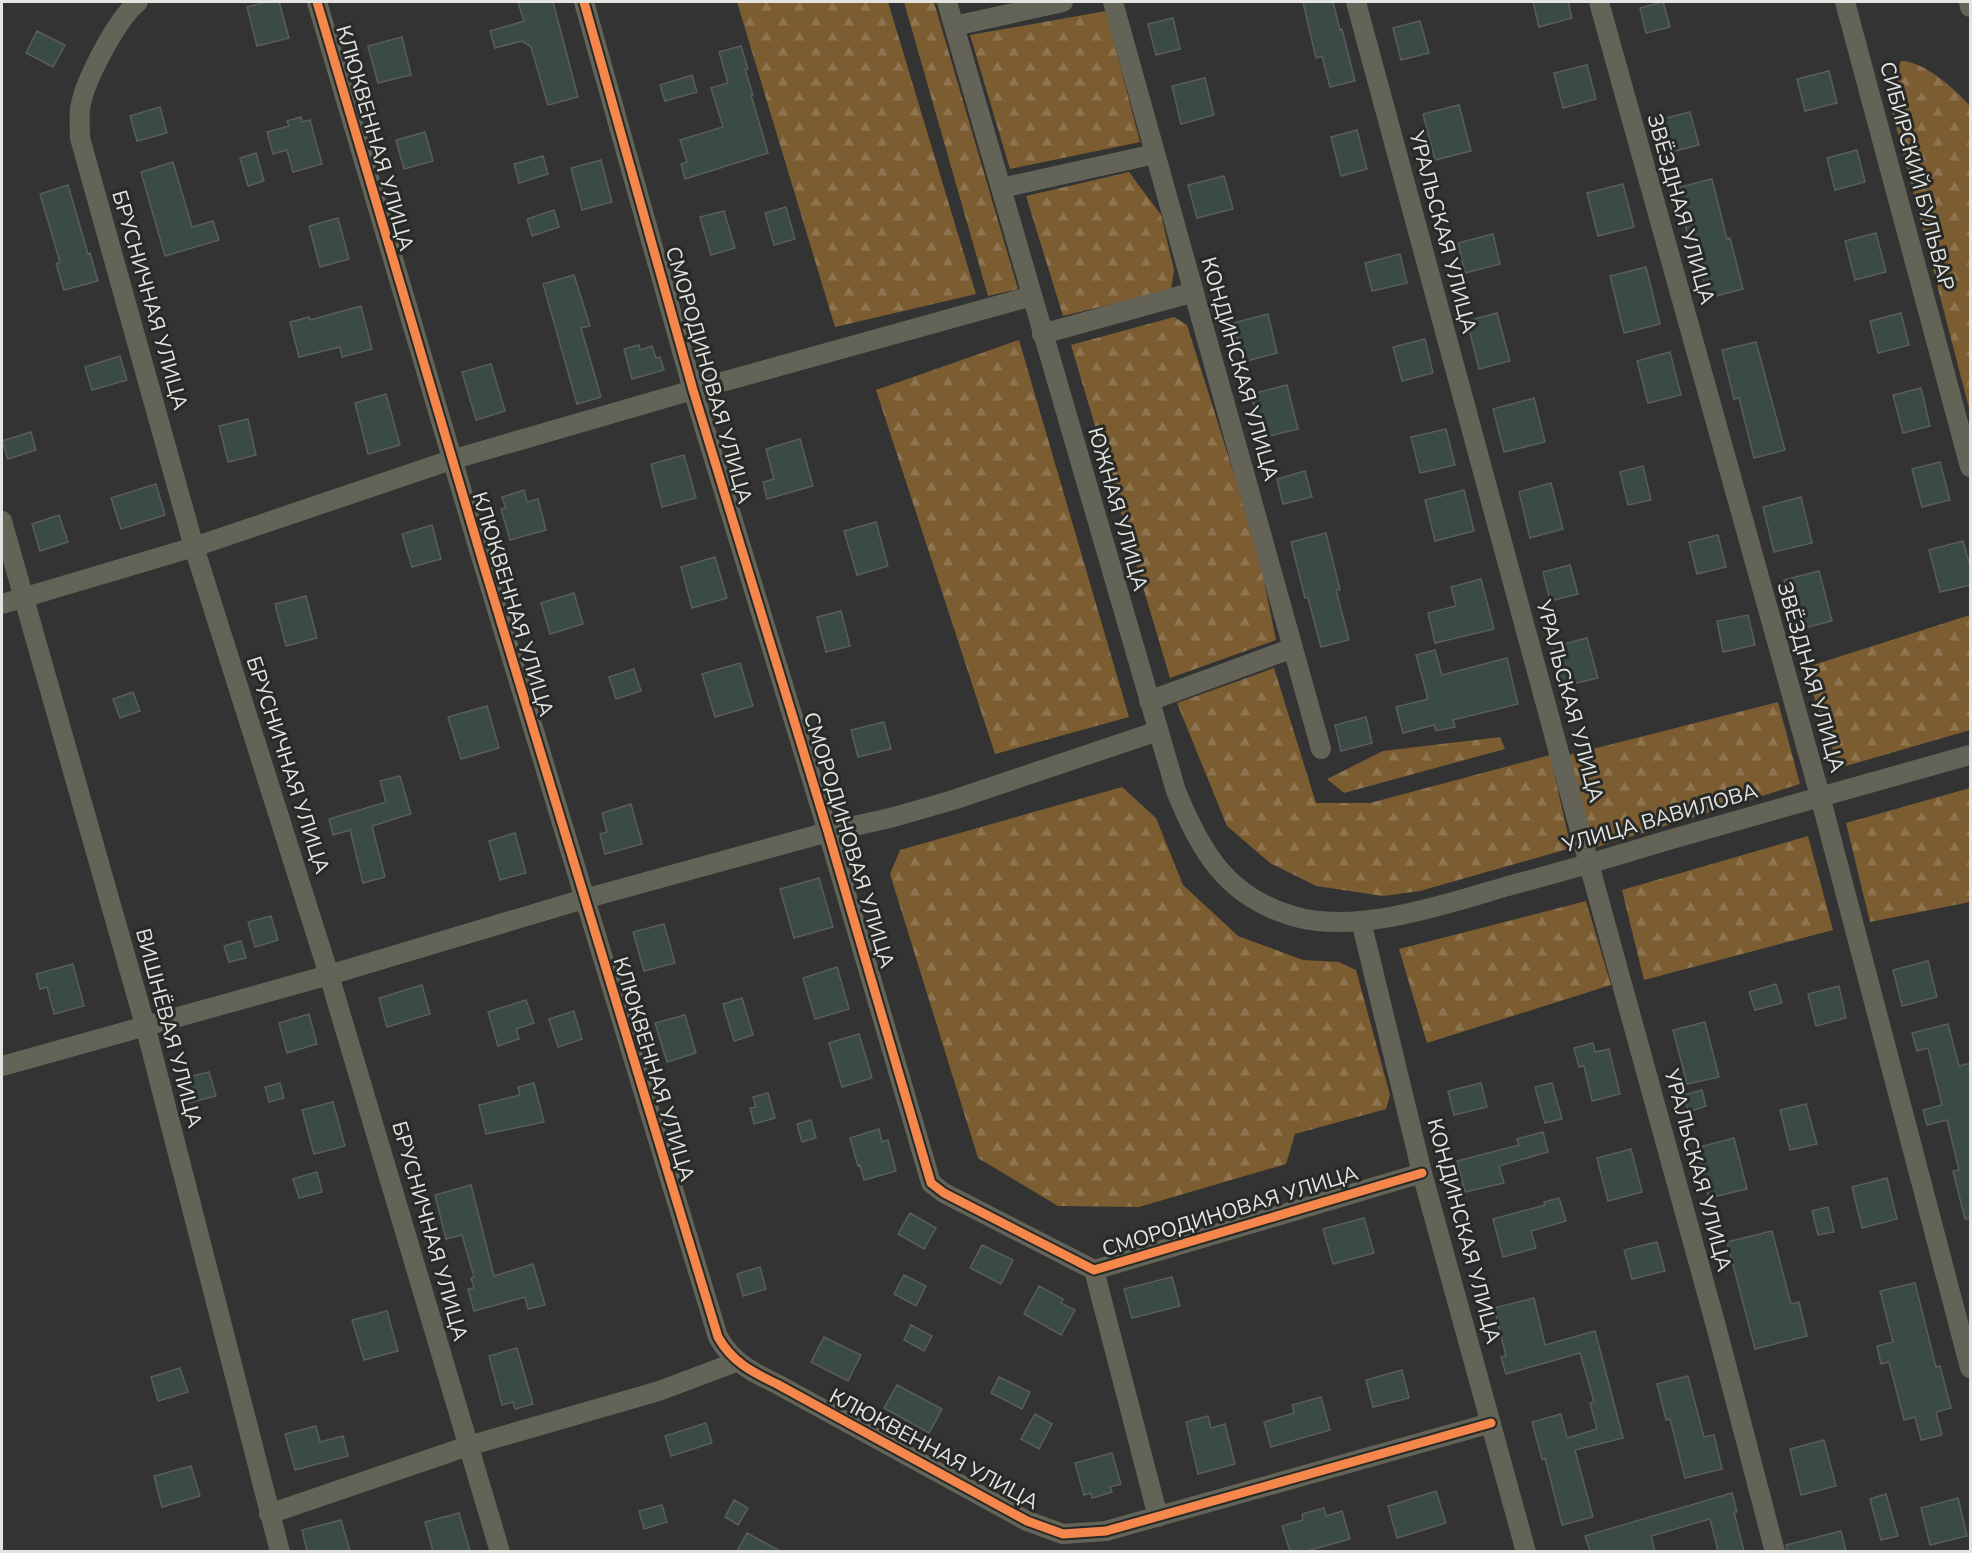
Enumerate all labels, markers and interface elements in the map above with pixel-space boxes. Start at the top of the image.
street label: КЛЮКВЕННАЯ УЛИЦА [329,22,421,254]
street label: СИБИРСКИЙ БУЛЬВАР [1873,59,1961,293]
street label: ЗВЁЗДНАЯ УЛИЦА [1640,110,1722,308]
street label: УРАЛЬСКАЯ УЛИЦА [1402,127,1484,336]
street label: БРУСНИЧНАЯ УЛИЦА [105,187,195,413]
street label: СМОРОДИНОВАЯ УЛИЦА [659,243,759,507]
street label: КОНДИНСКАЯ УЛИЦА [1195,254,1285,484]
street label: ЮЖНАЯ УЛИЦА [1081,424,1155,594]
street label: КЛЮКВЕННАЯ УЛИЦА [465,488,561,720]
street label: ЗВЁЗДНАЯ УЛИЦА [1770,578,1852,776]
street label: УРАЛЬСКАЯ УЛИЦА [1529,596,1611,805]
street label: БРУСНИЧНАЯ УЛИЦА [240,653,336,877]
street label: СМОРОДИНОВАЯ УЛИЦА [797,709,901,971]
street label: УЛИЦА ВАВИЛОВА [1558,777,1761,860]
street label: ВИШНЁВАЯ УЛИЦА [129,925,209,1131]
street label: КЛЮКВЕННАЯ УЛИЦА [606,953,702,1185]
street label: УРАЛЬСКАЯ УЛИЦА [1657,1065,1739,1274]
street label: КОНДИНСКАЯ УЛИЦА [1420,1115,1508,1347]
street label: БРУСНИЧНАЯ УЛИЦА [385,1118,475,1344]
street label: СМОРОДИНОВАЯ УЛИЦА [1099,1159,1361,1263]
street label: КЛЮКВЕННАЯ УЛИЦА [824,1382,1044,1516]

